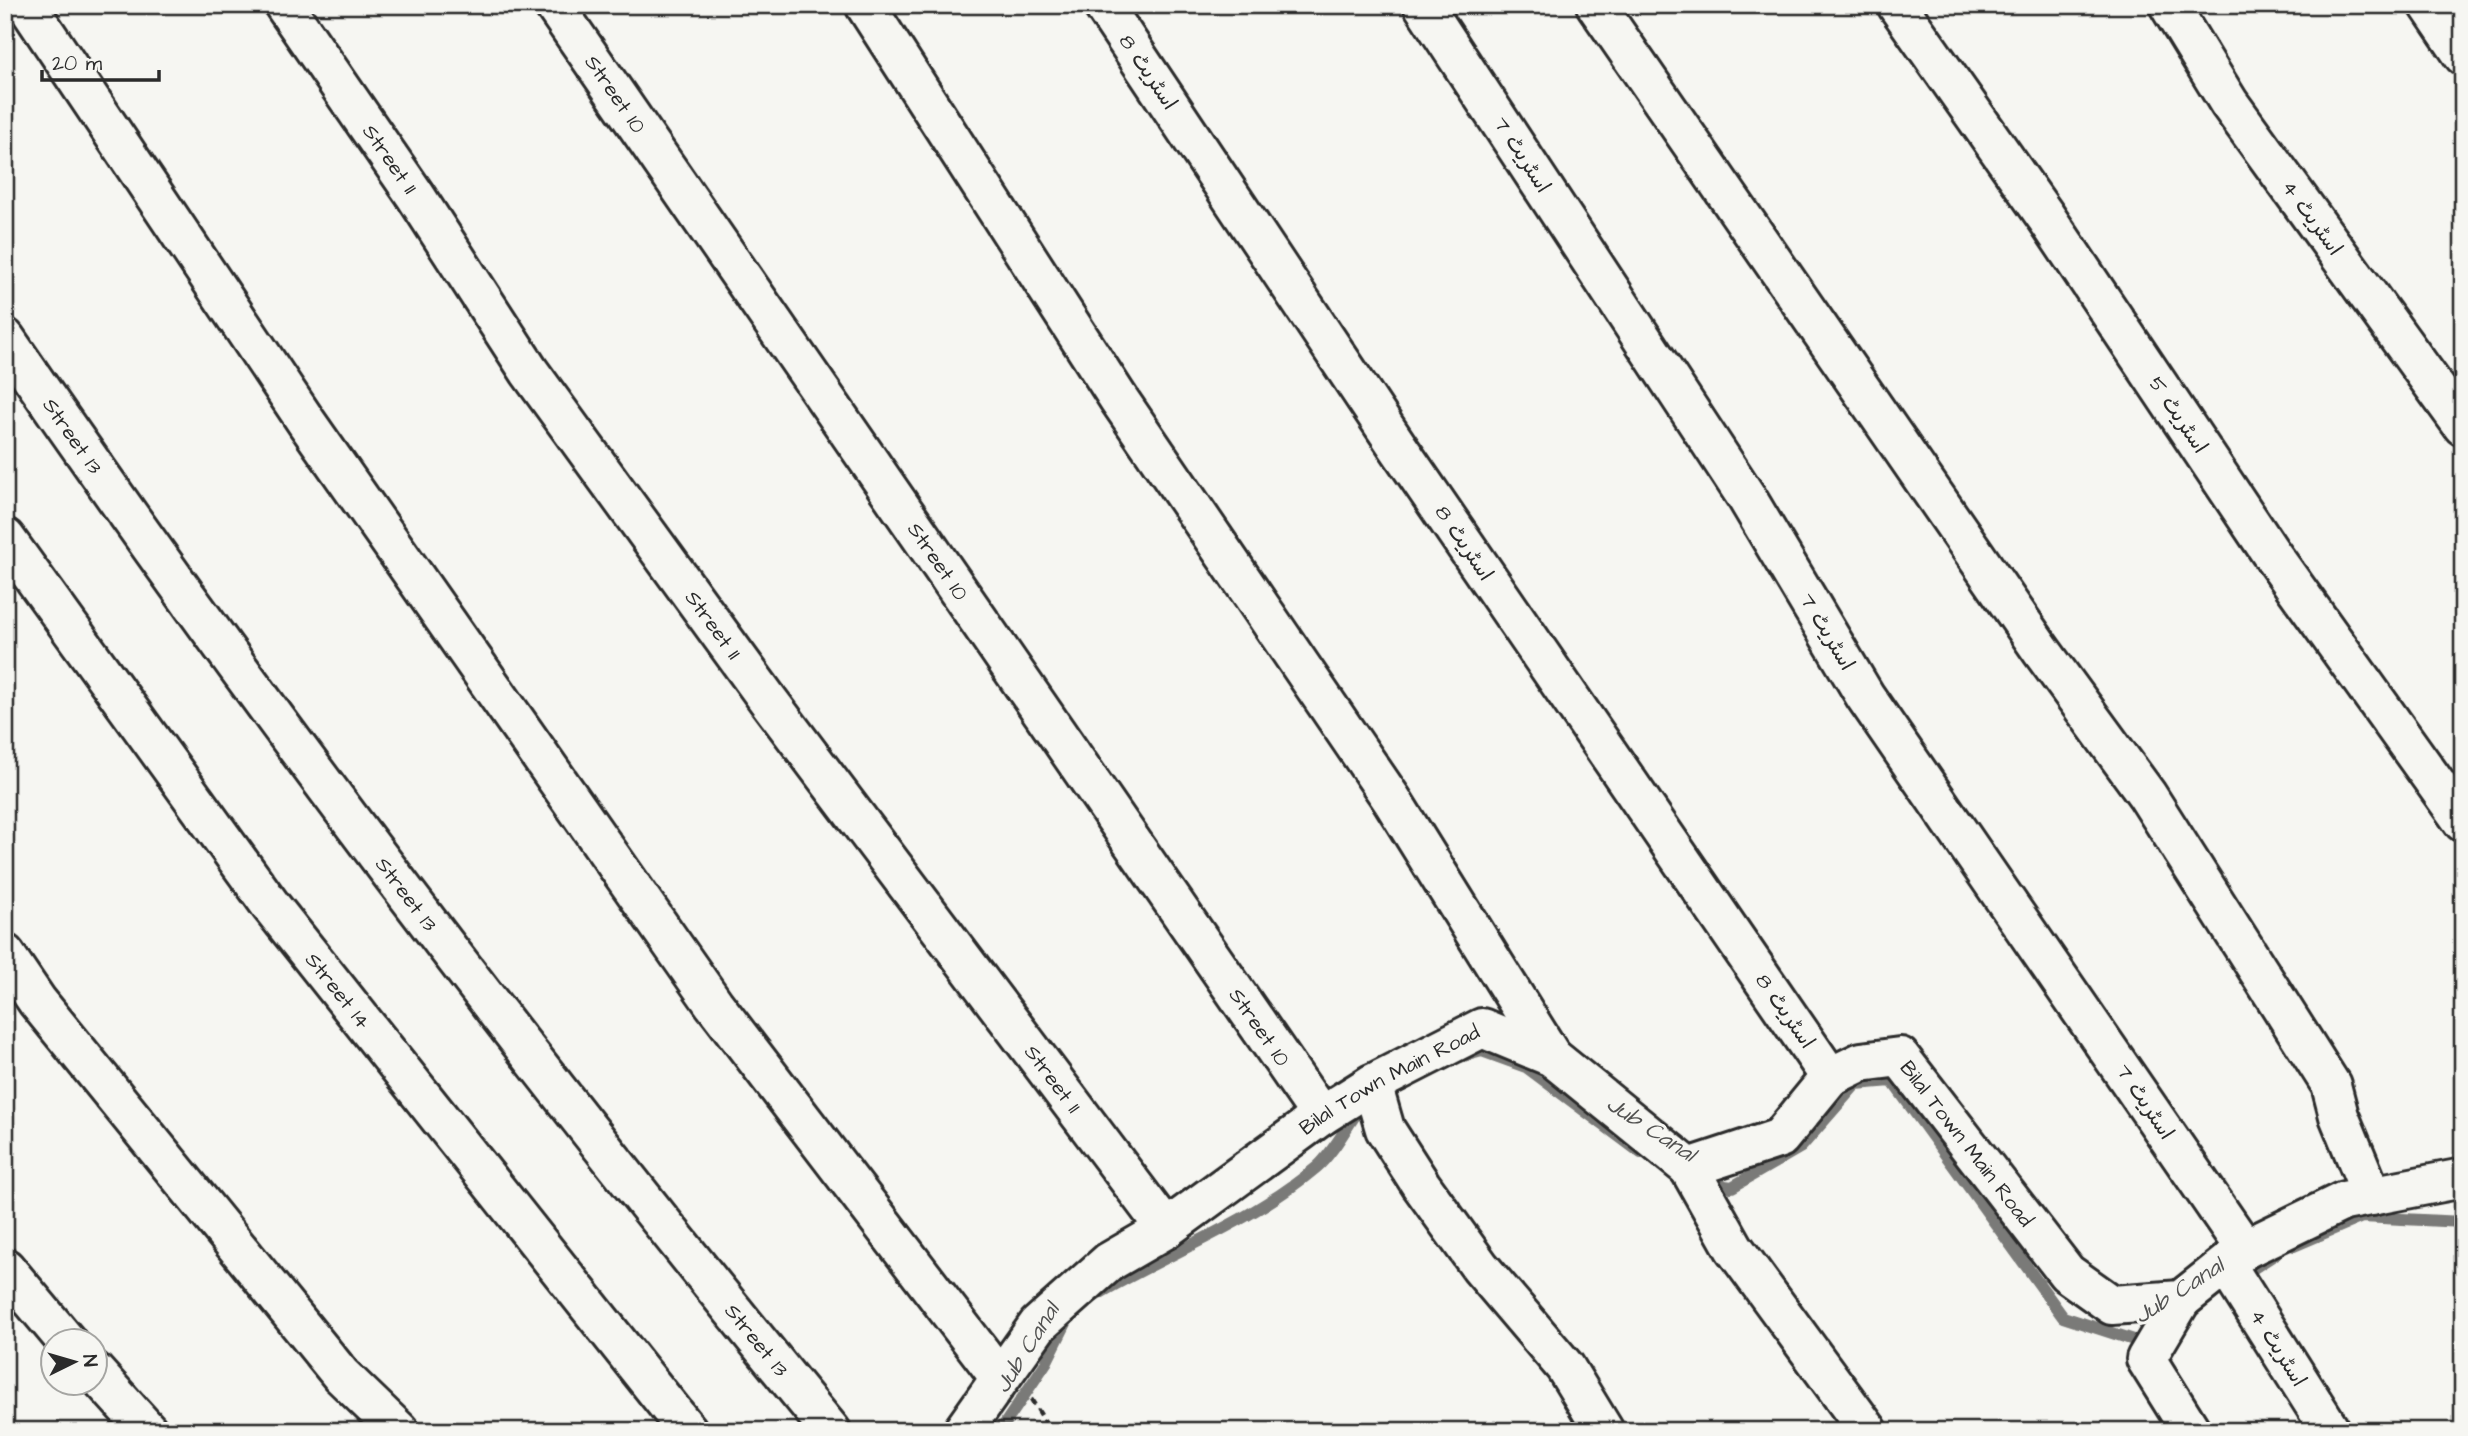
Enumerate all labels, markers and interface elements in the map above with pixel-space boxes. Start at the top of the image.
street label: اسٹریٹ 8 [1112,28,1184,116]
scale bar [42,38,159,82]
text: 20 m [52,49,103,78]
street label: Street 10 [578,49,653,139]
street label: اسٹریٹ 7 [1487,111,1557,199]
street label: Street 11 [356,118,425,200]
street label: اسٹریٹ 4 [2275,174,2349,262]
street label: اسٹریٹ 5 [2142,371,2214,459]
street label: Street 13 [36,392,110,480]
street label: اسٹریٹ 8 [1428,499,1500,587]
street label: Street 10 [901,516,975,606]
street label: Street 11 [678,584,748,665]
street label: اسٹریٹ 7 [1793,588,1861,676]
street label: Street 13 [369,851,444,938]
street label: Street 14 [299,946,378,1035]
street label: اسٹریٹ 8 [1748,967,1822,1055]
street label: Street 10 [1222,982,1297,1072]
street label: Bilal Town Main Road [1293,1017,1485,1142]
street label: Street 11 [1018,1039,1088,1119]
street label: Bilal Town Main Road [1893,1054,2041,1233]
street label: اسٹریٹ 7 [2109,1058,2181,1146]
water label: Jub Canal [1600,1088,1705,1172]
water label: Jub Canal [2128,1248,2233,1332]
water label: Jub Canal [987,1294,1069,1399]
street label: Street 13 [718,1297,795,1383]
street label: اسٹریٹ 4 [2243,1304,2313,1392]
north arrow [38,1328,108,1398]
text: N [75,1354,103,1368]

